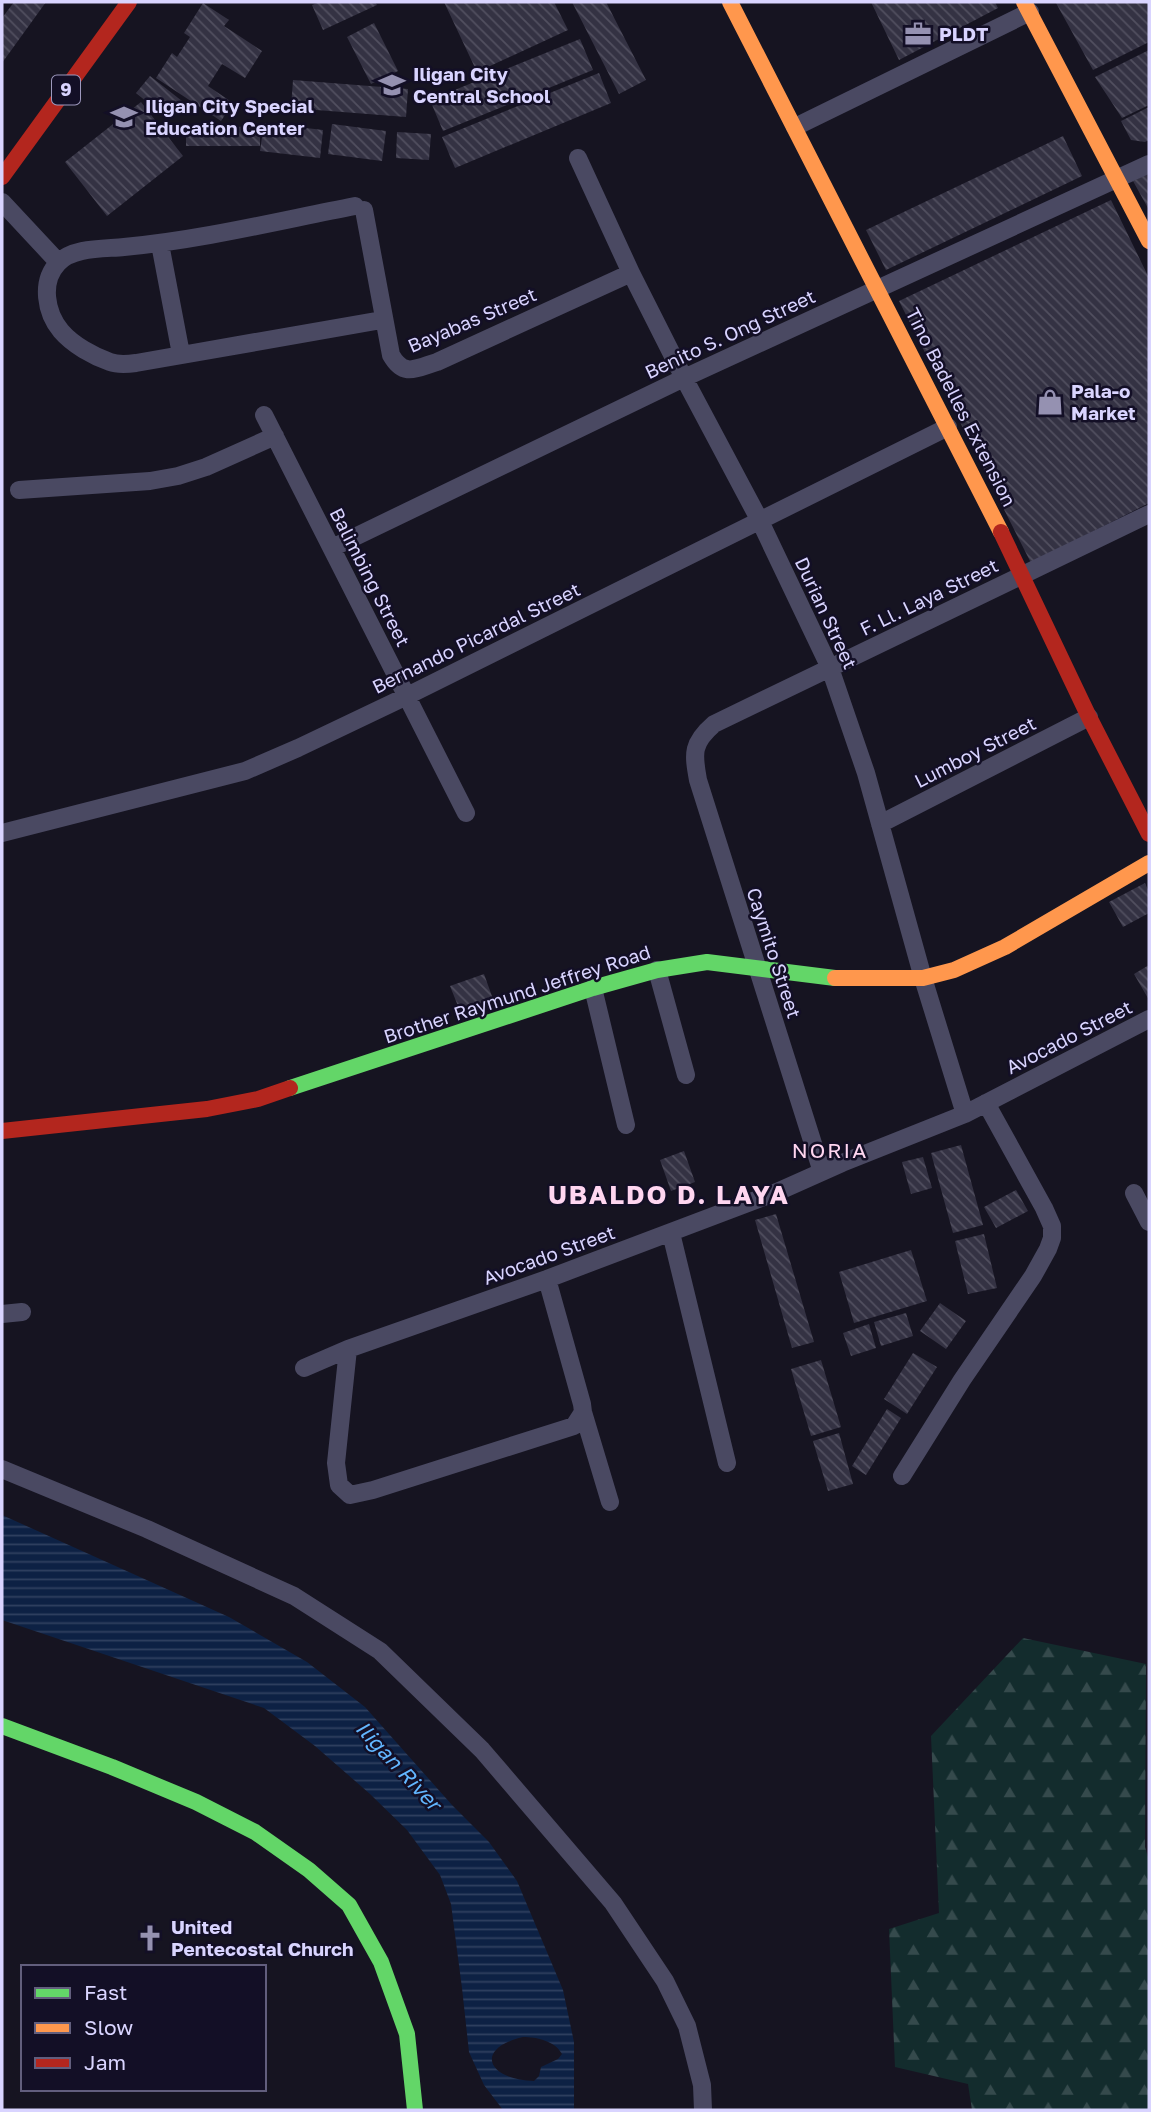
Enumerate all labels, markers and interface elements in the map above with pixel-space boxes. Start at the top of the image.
office icon: PLDT [903,19,933,49]
place label: PLDT [939,22,988,45]
place label: Iligan City Central School [413,62,550,107]
school or university icon: Iligan City Central School [377,70,407,100]
road number: 9 [52,76,80,104]
place label: Iligan City Special Education Center [145,94,314,139]
school or university icon: Iligan City Special Education Center [109,102,139,132]
street label: Bayabas Street [404,282,540,357]
street label: Benito S. Ong Street [641,284,819,383]
street label: Tino Badelles Extension [901,304,1022,510]
place label: Pala-o Market [1071,379,1136,424]
shop icon: Pala-o Market [1035,387,1065,417]
street label: Balimbing Street [326,504,415,650]
street label: Durian Street [791,553,862,672]
street label: F. Ll. Laya Street [856,553,1002,640]
street label: Bernando Picardal Street [368,577,583,698]
street label: Lumboy Street [910,711,1039,792]
street label: Caymito Street [743,885,806,1021]
street label: Brother Raymund Jeffrey Road [381,939,653,1048]
street label: Avocado Street [1002,995,1136,1078]
district label: NORIA [792,1137,868,1163]
district label: UBALDO D. LAYA [548,1179,790,1210]
street label: Avocado Street [480,1220,618,1289]
water label: Iligan River [351,1715,449,1818]
place label: United Pentecostal Church [171,1915,354,1960]
church icon: United Pentecostal Church [135,1923,165,1953]
legend [21,1965,266,2091]
text: Fast [84,1979,127,2005]
text: Slow [84,2014,133,2040]
text: Jam [84,2049,126,2075]

